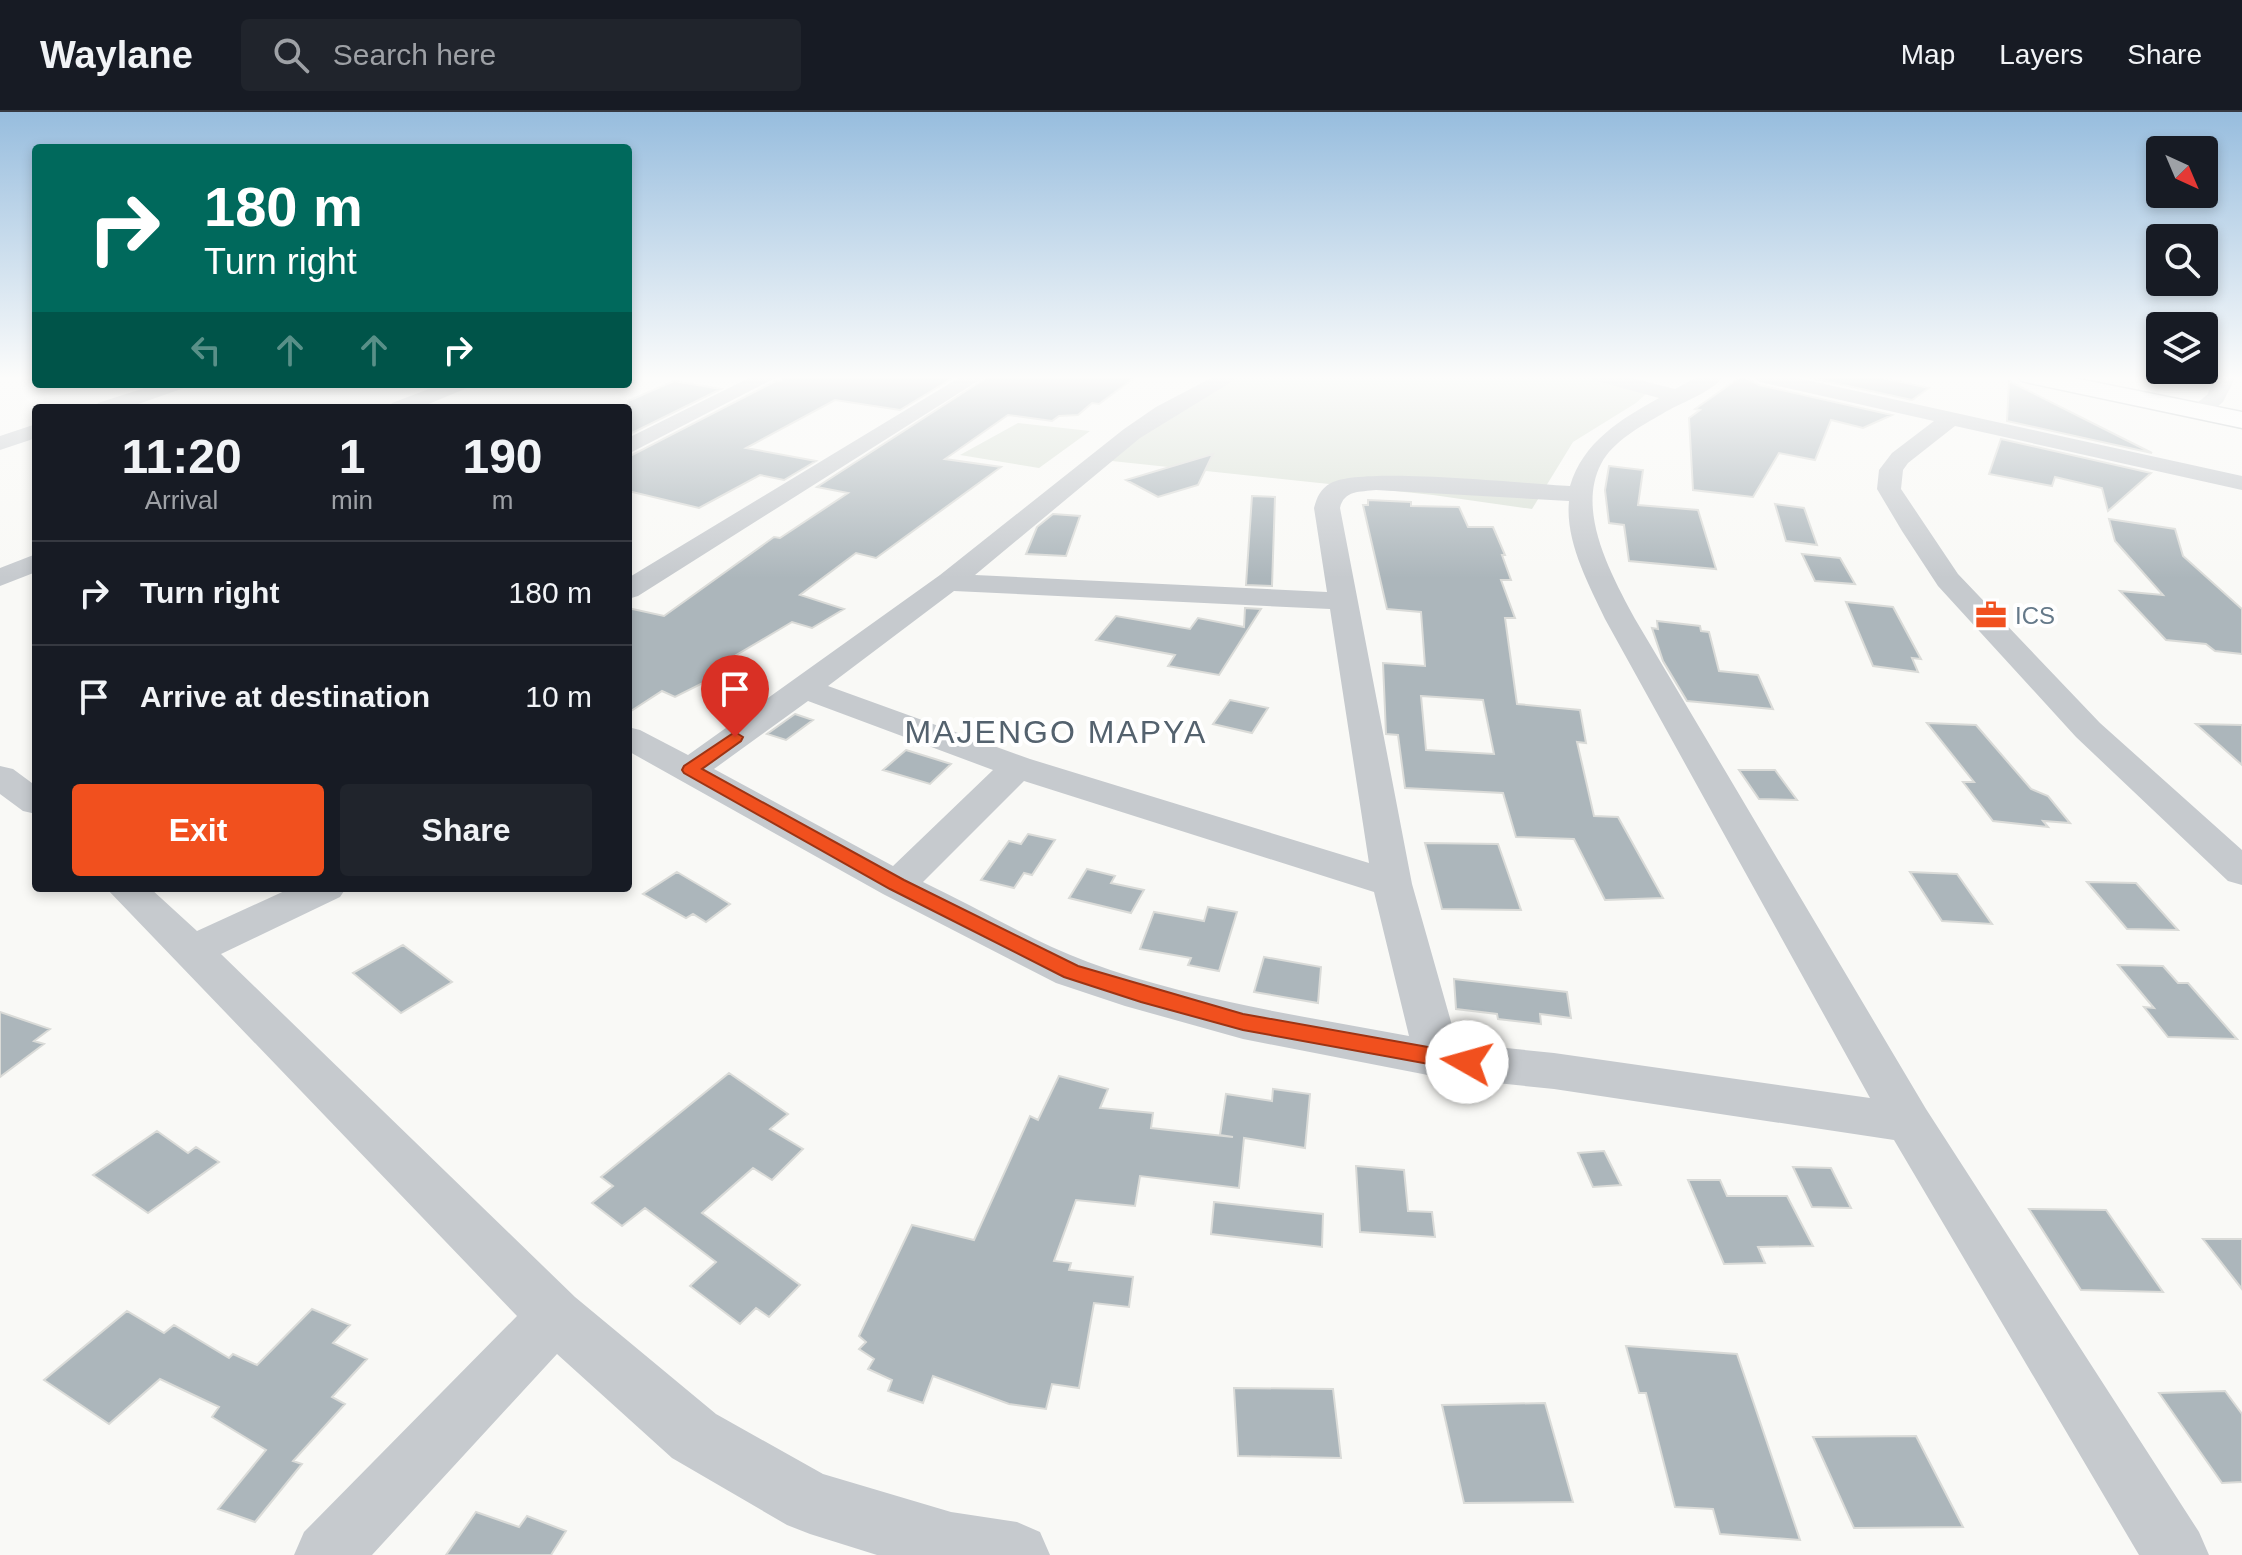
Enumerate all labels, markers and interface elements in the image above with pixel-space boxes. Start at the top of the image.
search box [241,19,801,91]
icon: search [269,33,313,77]
text: Waylane [40,34,193,76]
text: Search here [333,38,496,71]
text: Map [1901,39,1955,70]
text: Layers [1999,39,2083,70]
text: Share [2127,39,2202,70]
north arrow [2146,136,2218,208]
map controls [2146,136,2218,384]
text: 180 m [204,175,363,238]
icon: right [72,176,176,280]
button: search [2146,224,2218,296]
text: Turn right [204,241,357,282]
button: layers [2146,312,2218,384]
icon: left [184,328,228,372]
icon: ahead [268,328,312,372]
icon: ahead [352,328,396,372]
icon: right [436,328,480,372]
text: 11:20 [121,430,242,483]
text: 1 [339,430,365,483]
text: 190 [462,430,543,483]
text: Arrival [145,485,218,515]
text: min [331,485,373,515]
text: m [492,485,513,515]
icon: right [72,571,116,615]
text: Turn right [140,576,279,609]
text: 180 m [509,576,592,609]
office icon: ICS [1974,598,2008,632]
place label: ICS [2015,602,2055,629]
pin [701,655,769,737]
icon: arrive [713,667,757,711]
icon: arrive [72,675,116,719]
text: Arrive at destination [140,680,430,713]
text: 10 m [525,680,592,713]
district label: MAJENGO MAPYA [905,714,1207,750]
button: Exit [72,784,324,876]
button: Share [340,784,592,876]
position arrow [1425,1020,1509,1104]

